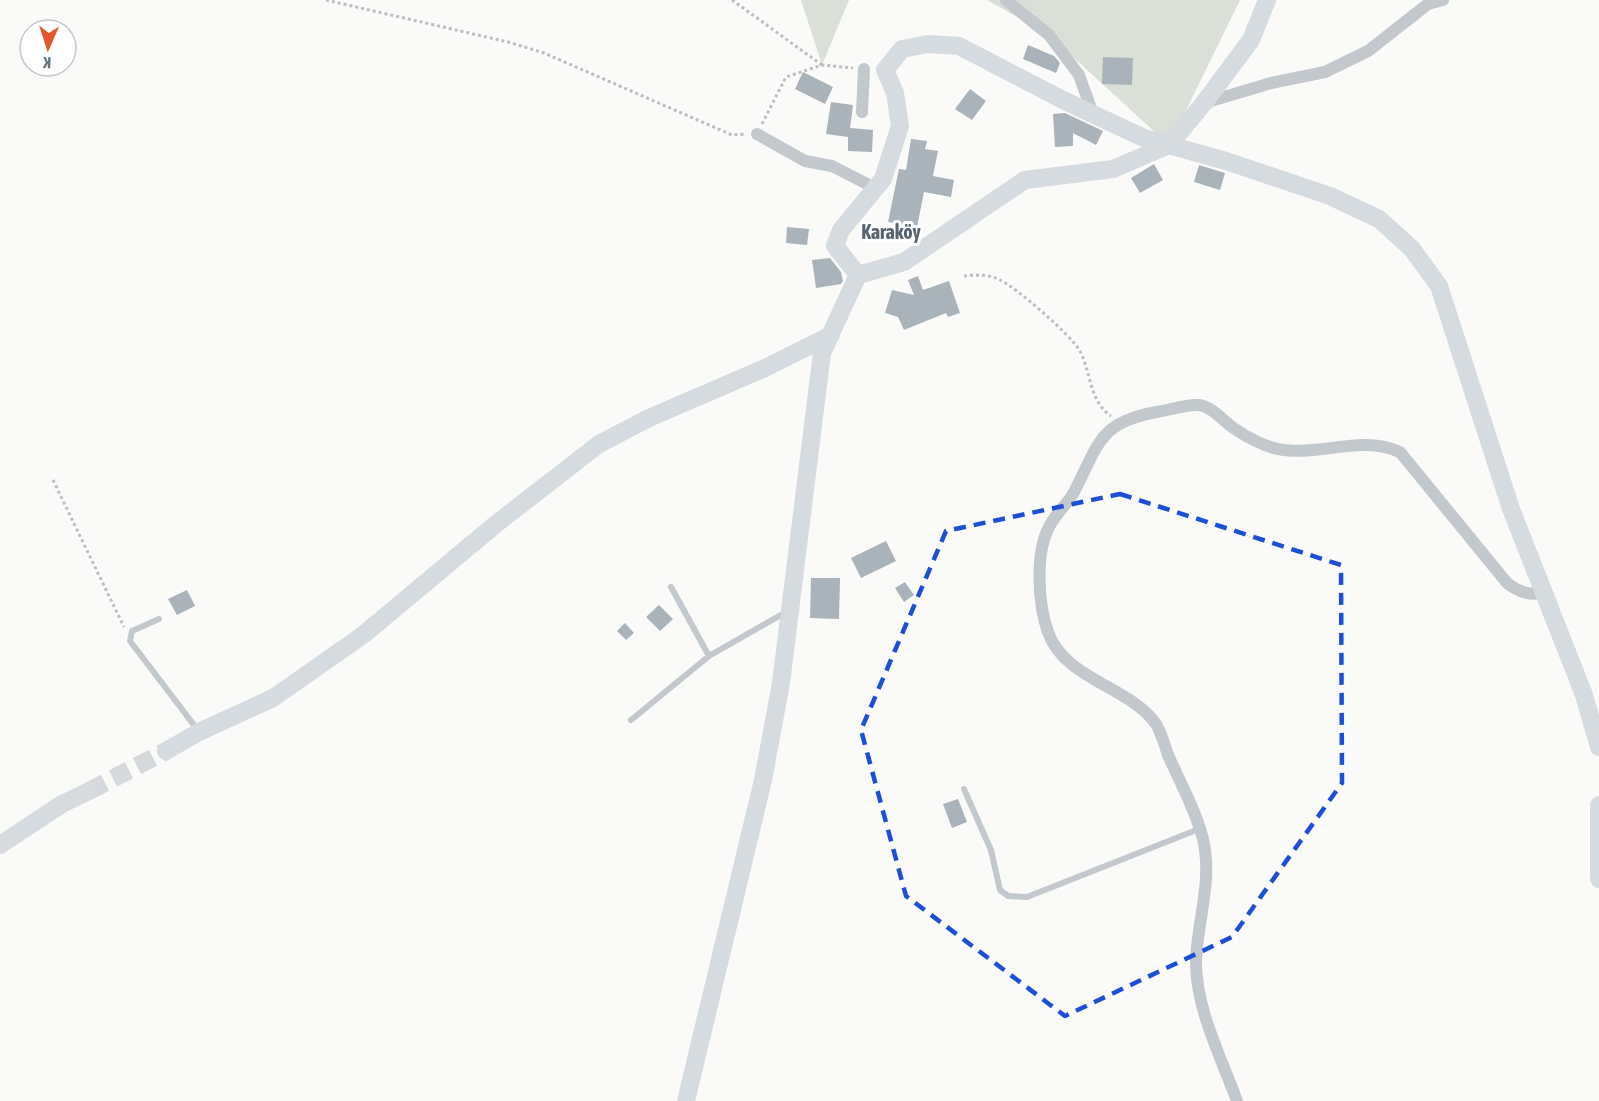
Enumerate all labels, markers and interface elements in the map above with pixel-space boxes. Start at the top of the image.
north arrow [18,18,78,78]
text: K [43,54,52,72]
district label: Karaköy [861,220,921,243]

